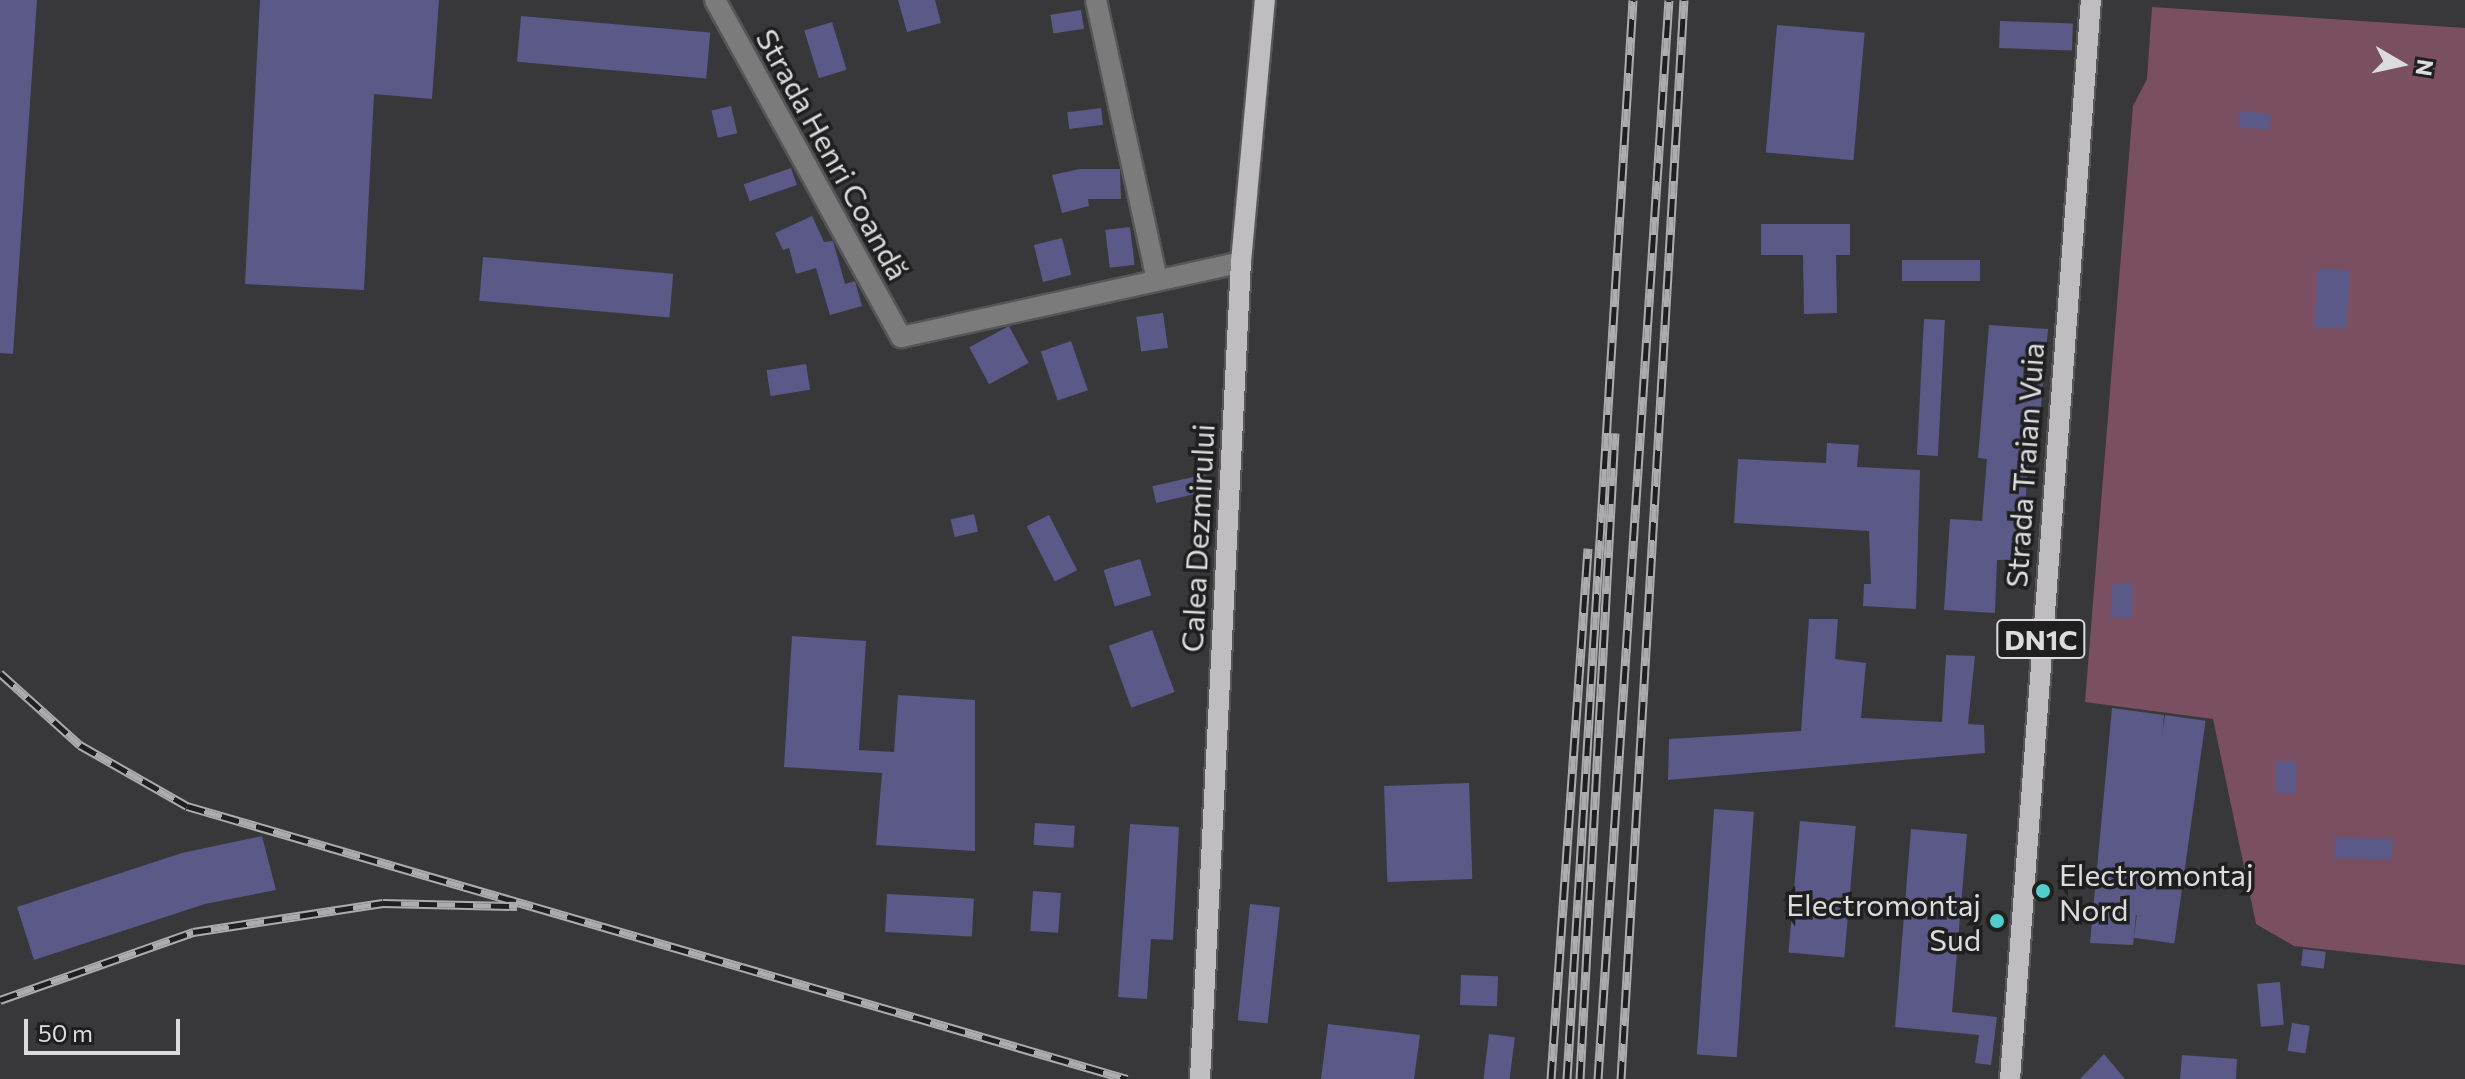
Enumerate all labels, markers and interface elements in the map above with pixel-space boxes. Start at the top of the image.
street label: Strada Henri Coandă [749,22,917,286]
north arrow [2361,24,2441,104]
text: N [2411,58,2440,78]
street label: Strada Traian Vuia [1997,341,2051,589]
street label: Calea Dezmirului [1173,423,1221,653]
road number: DN1C [1995,615,2087,663]
place label: Electromontaj Nord [2059,856,2254,926]
marker: Electromontaj Nord [2034,882,2052,900]
place label: Electromontaj Sud [1786,886,1981,956]
marker: Electromontaj Sud [1988,912,2006,930]
scale bar [28,1003,184,1053]
text: 50 m [38,1018,93,1047]

